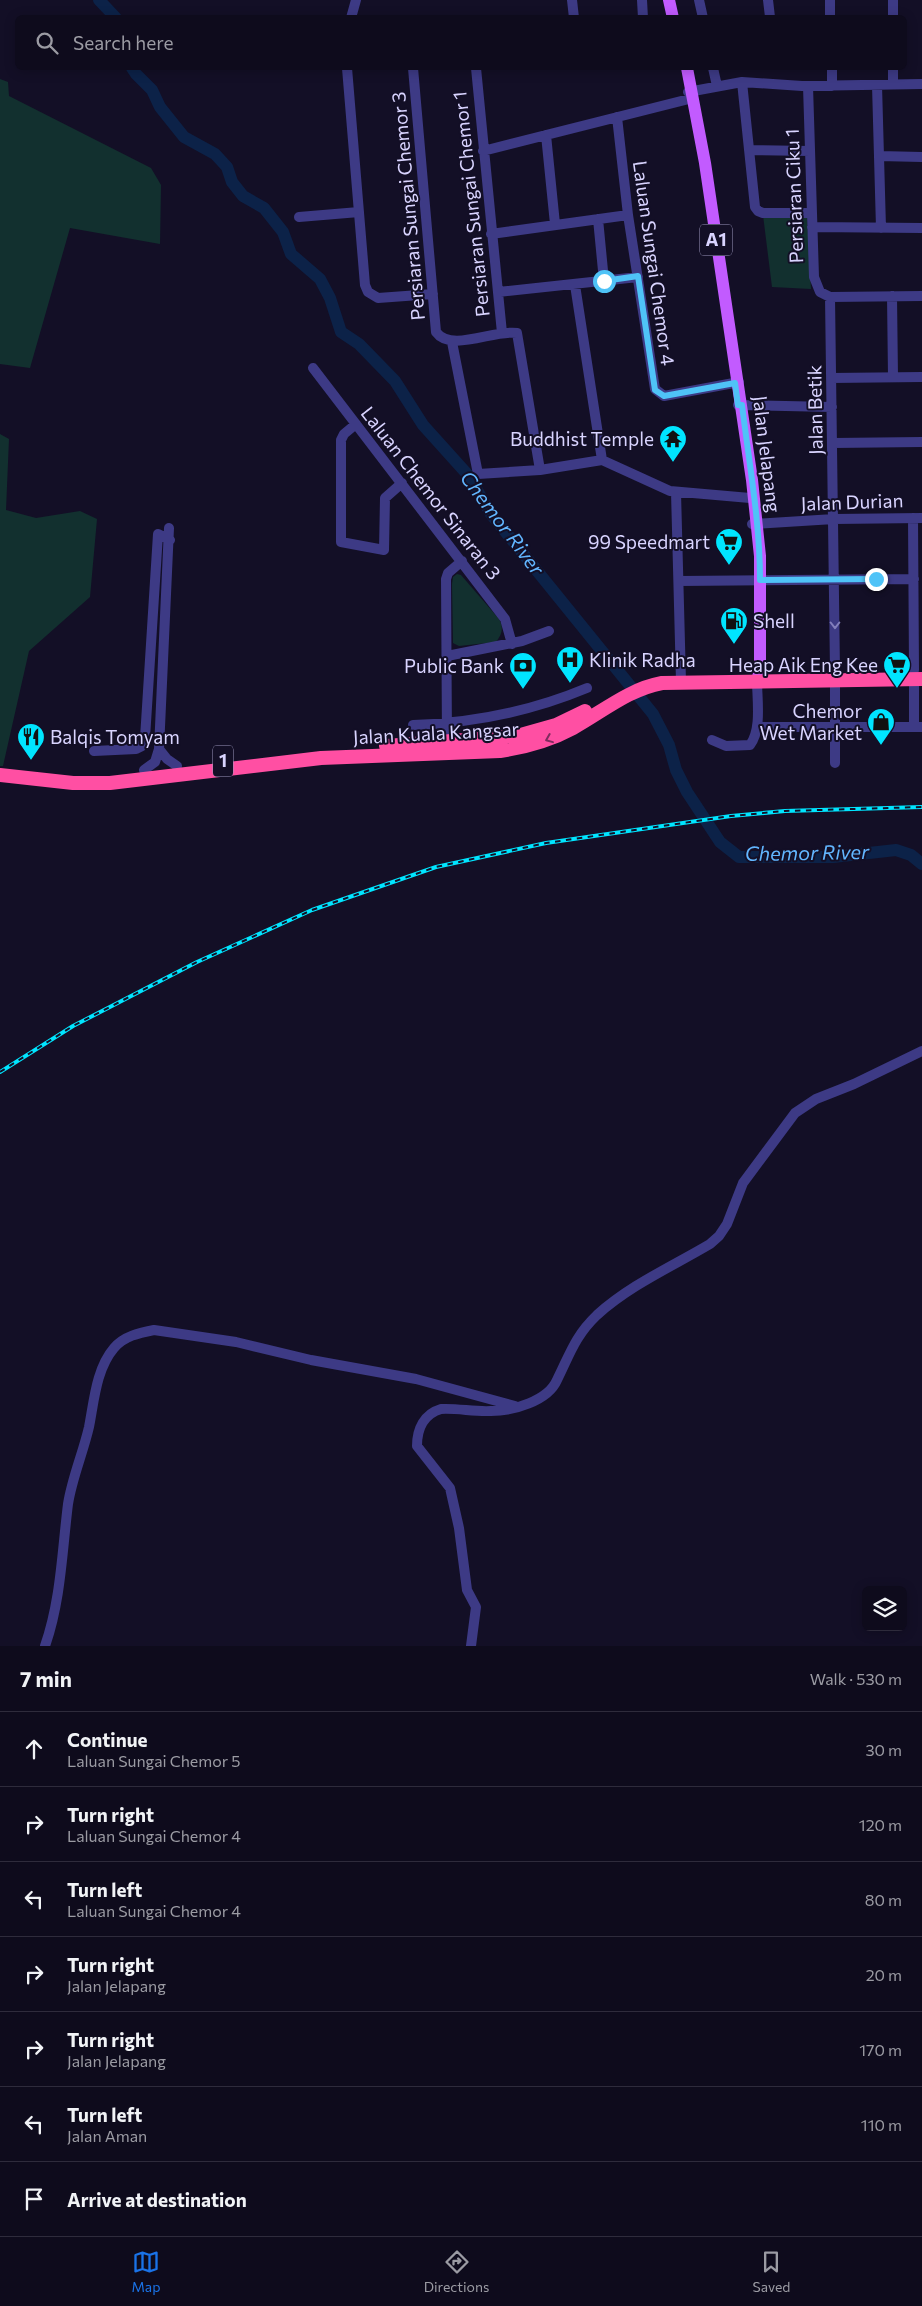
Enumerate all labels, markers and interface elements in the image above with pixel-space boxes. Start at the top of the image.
search box [15,15,907,70]
icon: search [33,29,61,57]
text: Search here [73,31,173,54]
street label: Persiaran Sungai Chemor 1 [447,90,494,318]
street label: Persiaran Sungai Chemor 3 [386,91,429,321]
street label: Persiaran Ciku 1 [780,128,807,264]
street label: Laluan Sungai Chemor 4 [629,159,680,367]
road number: A1 [700,224,732,256]
route start [593,270,616,293]
street label: Jalan Betik [802,365,827,455]
street label: Jalan Jelapang [749,394,786,514]
street label: Laluan Chemor Sinaran 3 [357,402,506,584]
temple icon: Buddhist Temple [658,424,688,463]
place label: Buddhist Temple [510,427,654,450]
water label: Chemor River [456,466,550,580]
street label: Jalan Durian [800,488,904,515]
supermarket icon: 99 Speedmart [714,527,744,566]
place label: 99 Speedmart [588,530,710,553]
route end [865,568,888,591]
fuel station icon: Shell [719,606,749,645]
place label: Shell [753,609,795,632]
one-way arrow [830,622,840,629]
hospital icon: Klinik Radha [555,645,585,684]
place label: Klinik Radha [589,648,696,671]
supermarket icon: Heap Aik Eng Kee [882,650,912,689]
bank icon: Public Bank [508,651,538,690]
place label: Heap Aik Eng Kee [729,653,878,676]
place label: Public Bank [404,654,504,677]
place label: Chemor Wet Market [760,699,862,744]
shop icon: Chemor Wet Market [866,707,896,746]
street label: Jalan Kuala Kangsar [352,717,520,748]
restaurant icon: Balqis Tomyam [16,722,46,761]
place label: Balqis Tomyam [50,725,180,748]
one-way arrow [545,734,553,744]
road number: 1 [213,746,233,776]
water label: Chemor River [745,839,870,865]
map controls [862,1586,907,1631]
button: layers [862,1586,907,1631]
text: 7 min [20,1666,72,1691]
text: Walk · 530 m [810,1669,902,1688]
text: Continue [67,1728,147,1751]
icon: ahead [20,1735,48,1763]
text: 30 m [865,1740,902,1759]
text: Laluan Sungai Chemor 5 [67,1751,240,1770]
text: Turn right [67,1803,154,1826]
icon: right [20,1810,48,1838]
text: 120 m [859,1815,902,1834]
text: Laluan Sungai Chemor 4 [67,1826,241,1845]
text: Turn left [67,1878,142,1901]
icon: left [20,1885,48,1913]
text: 80 m [865,1890,902,1909]
text: Laluan Sungai Chemor 4 [67,1901,241,1920]
text: Turn right [67,1953,154,1976]
icon: right [20,1960,48,1988]
text: 20 m [866,1965,902,1984]
text: Jalan Jelapang [67,1976,166,1995]
text: Turn right [67,2028,154,2051]
icon: right [20,2035,48,2063]
text: 170 m [859,2040,902,2059]
text: Jalan Jelapang [67,2051,166,2070]
text: Turn left [67,2103,142,2126]
icon: left [20,2110,48,2138]
text: 110 m [861,2115,902,2134]
text: Jalan Aman [67,2126,147,2145]
icon: arrive [20,2185,48,2213]
text: Arrive at destination [67,2188,247,2211]
tab: Map [132,2248,160,2295]
tab: Directions [424,2248,489,2295]
tab: Saved [753,2248,790,2295]

